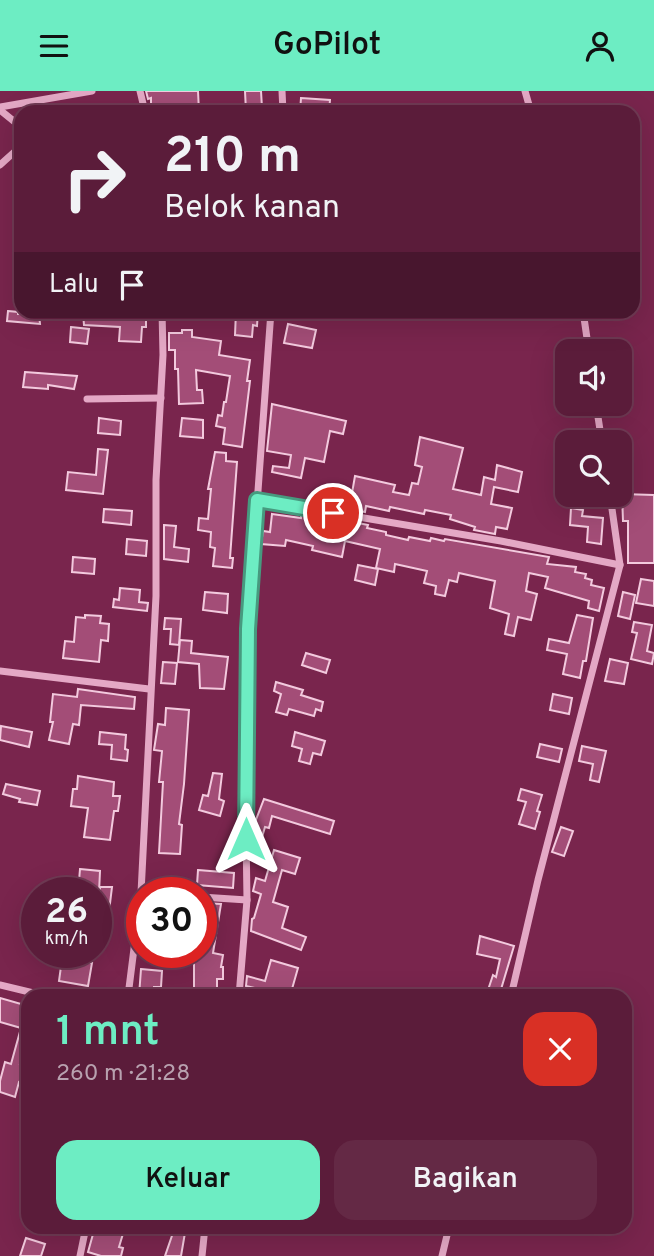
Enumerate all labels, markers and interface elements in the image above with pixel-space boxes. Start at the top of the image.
text: GoPilot [273,26,381,66]
icon: menu [35,27,73,65]
icon: person [581,27,619,65]
text: 210 m [164,128,301,190]
icon: right [49,133,140,224]
text: Belok kanan [164,189,340,229]
icon: arrive [113,266,151,304]
text: Lalu [49,269,99,302]
map controls [555,339,632,507]
button: sound [555,339,632,416]
button: search [555,430,632,507]
pin [303,483,363,543]
icon: arrive [314,494,352,532]
position arrow [209,802,283,876]
speed limit sign: 30 [126,877,217,968]
text: 26 [45,891,88,935]
text: km/h [45,928,88,951]
text: 1 mnt [56,1007,160,1060]
button: close [523,1012,597,1086]
text: 260 m · 21:28 [56,1060,190,1089]
button: Keluar [56,1140,320,1220]
button: Bagikan [334,1140,597,1220]

